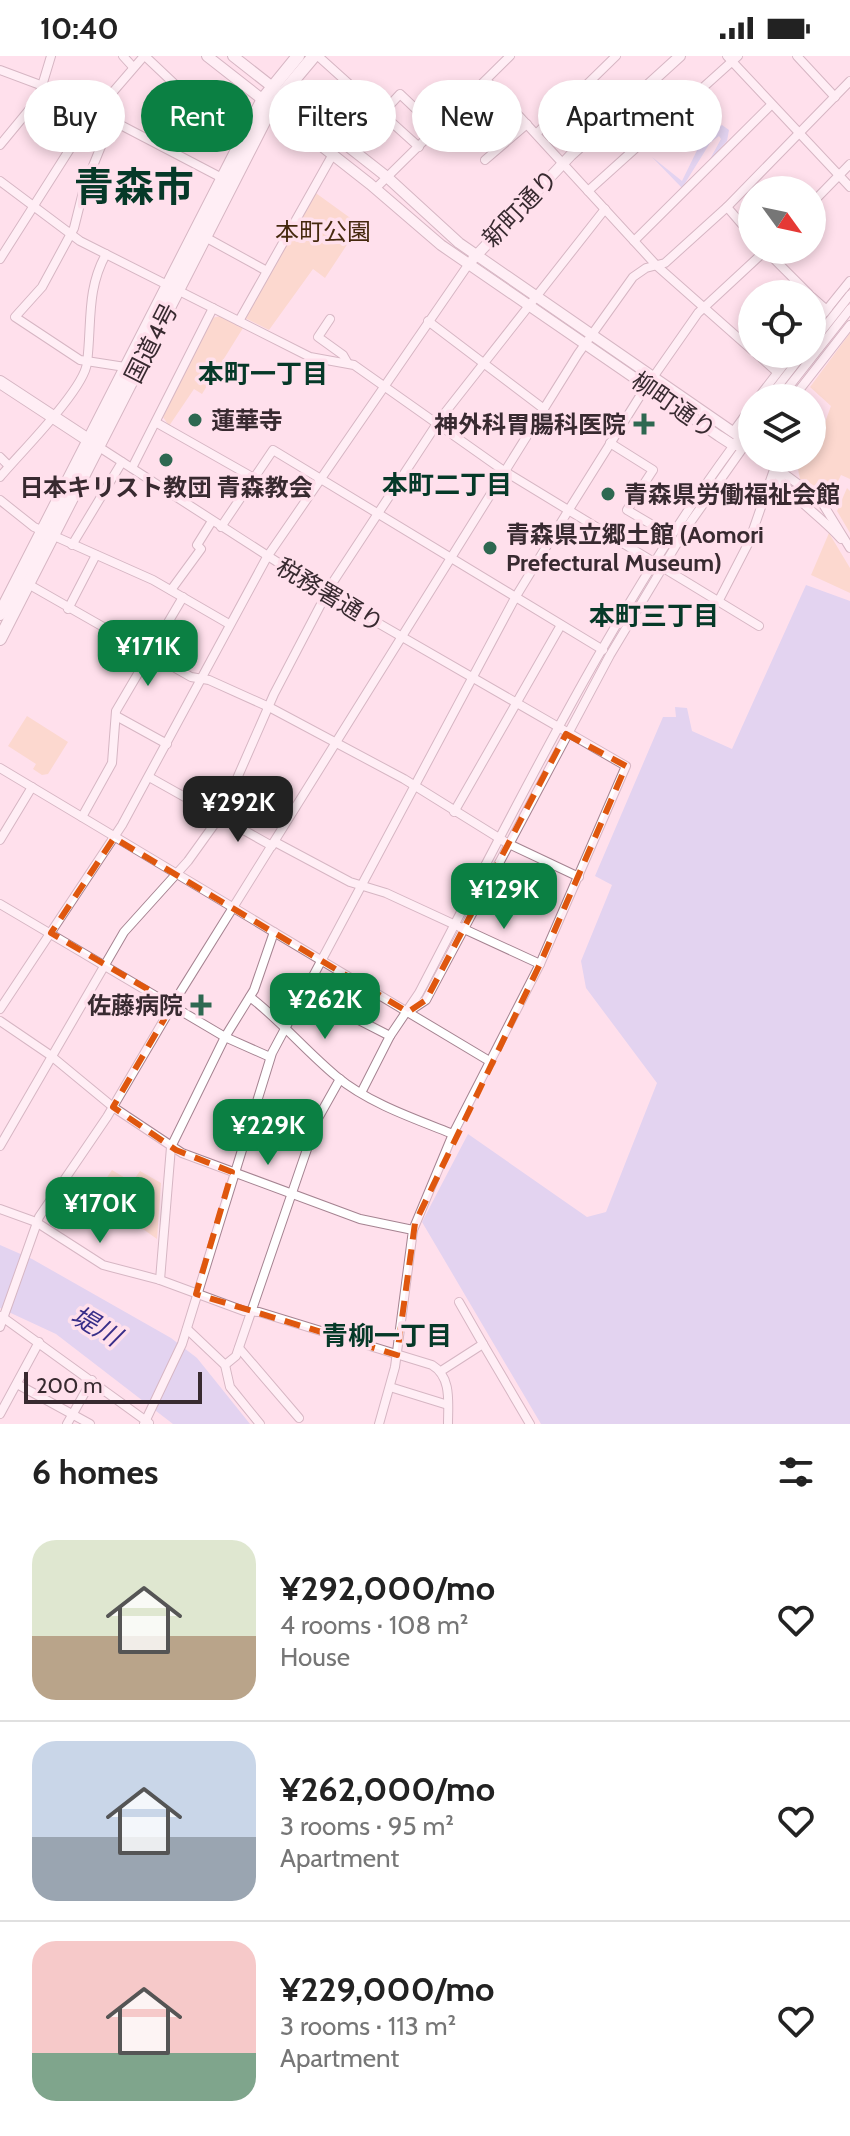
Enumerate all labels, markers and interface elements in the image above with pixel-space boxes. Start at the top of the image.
text: 10:40 [40,10,119,47]
chip: Buy [24,80,125,152]
chip: Rent [141,80,253,152]
chip: Filters [269,80,396,152]
chip: New [412,80,522,152]
chip: Apartment [538,80,722,152]
district label: 青森市 [74,162,194,211]
street label: 新町通り [476,163,564,253]
north arrow [738,176,826,264]
map controls [738,176,826,472]
park label: 本町公園 [275,217,371,246]
button: locate [738,280,826,368]
street label: 国道4号 [119,298,183,388]
district label: 本町一丁目 [198,358,328,390]
street label: 柳町通り [626,366,722,444]
button: layers [738,384,826,472]
place label: 蓮華寺 [211,406,283,435]
place label: 神外科胃腸科医院 [434,410,626,439]
marker: 蓮華寺 [186,411,204,429]
marker: 神外科胃腸科医院 [633,413,655,435]
marker: 日本キリスト教団 青森教会 [157,451,175,469]
district label: 本町二丁目 [382,469,512,501]
place label: 日本キリスト教団 青森教会 [19,473,313,502]
place label: 青森県労働福祉会館 [624,480,840,509]
marker: 青森県労働福祉会館 [599,485,617,503]
place label: 青森県立郷土館 (Aomori Prefectural Museum) [506,520,764,577]
marker: 青森県立郷土館 (Aomori Prefectural Museum) [481,539,499,557]
street label: 税務署通り [271,552,389,638]
district label: 本町三丁目 [589,600,719,632]
pin: ¥171K [92,620,204,688]
text: ¥171K [116,630,180,662]
pin: ¥292K [182,776,294,844]
text: ¥292K [201,786,275,818]
pin: ¥129K [448,863,560,931]
text: ¥129K [469,873,539,905]
pin: ¥262K [269,973,381,1041]
text: ¥262K [288,983,362,1015]
place label: 佐藤病院 [87,991,183,1020]
marker: 佐藤病院 [190,994,212,1016]
pin: ¥229K [212,1099,324,1167]
text: ¥229K [231,1109,305,1141]
pin: ¥170K [44,1177,156,1245]
text: ¥170K [64,1187,136,1219]
water label: 堤川 [65,1299,129,1354]
district label: 青柳一丁目 [322,1320,452,1352]
scale bar [24,1368,202,1404]
text: 200 m [36,1372,102,1399]
icon: filters [774,1450,818,1494]
text: 6 homes [32,1451,158,1493]
text: ¥292,000/mo [280,1567,495,1609]
icon: home [96,1572,192,1668]
icon: heart [774,1598,818,1642]
text: 4 rooms · 108 m² [280,1609,468,1641]
text: House [280,1641,350,1673]
text: ¥262,000/mo [280,1768,495,1810]
icon: home [96,1773,192,1869]
icon: heart [774,1799,818,1843]
text: 3 rooms · 95 m² [280,1810,454,1842]
text: Apartment [280,1842,399,1874]
text: ¥229,000/mo [280,1968,494,2010]
icon: home [96,1973,192,2069]
icon: heart [774,1999,818,2043]
text: 3 rooms · 113 m² [280,2010,456,2042]
text: Apartment [280,2042,399,2074]

